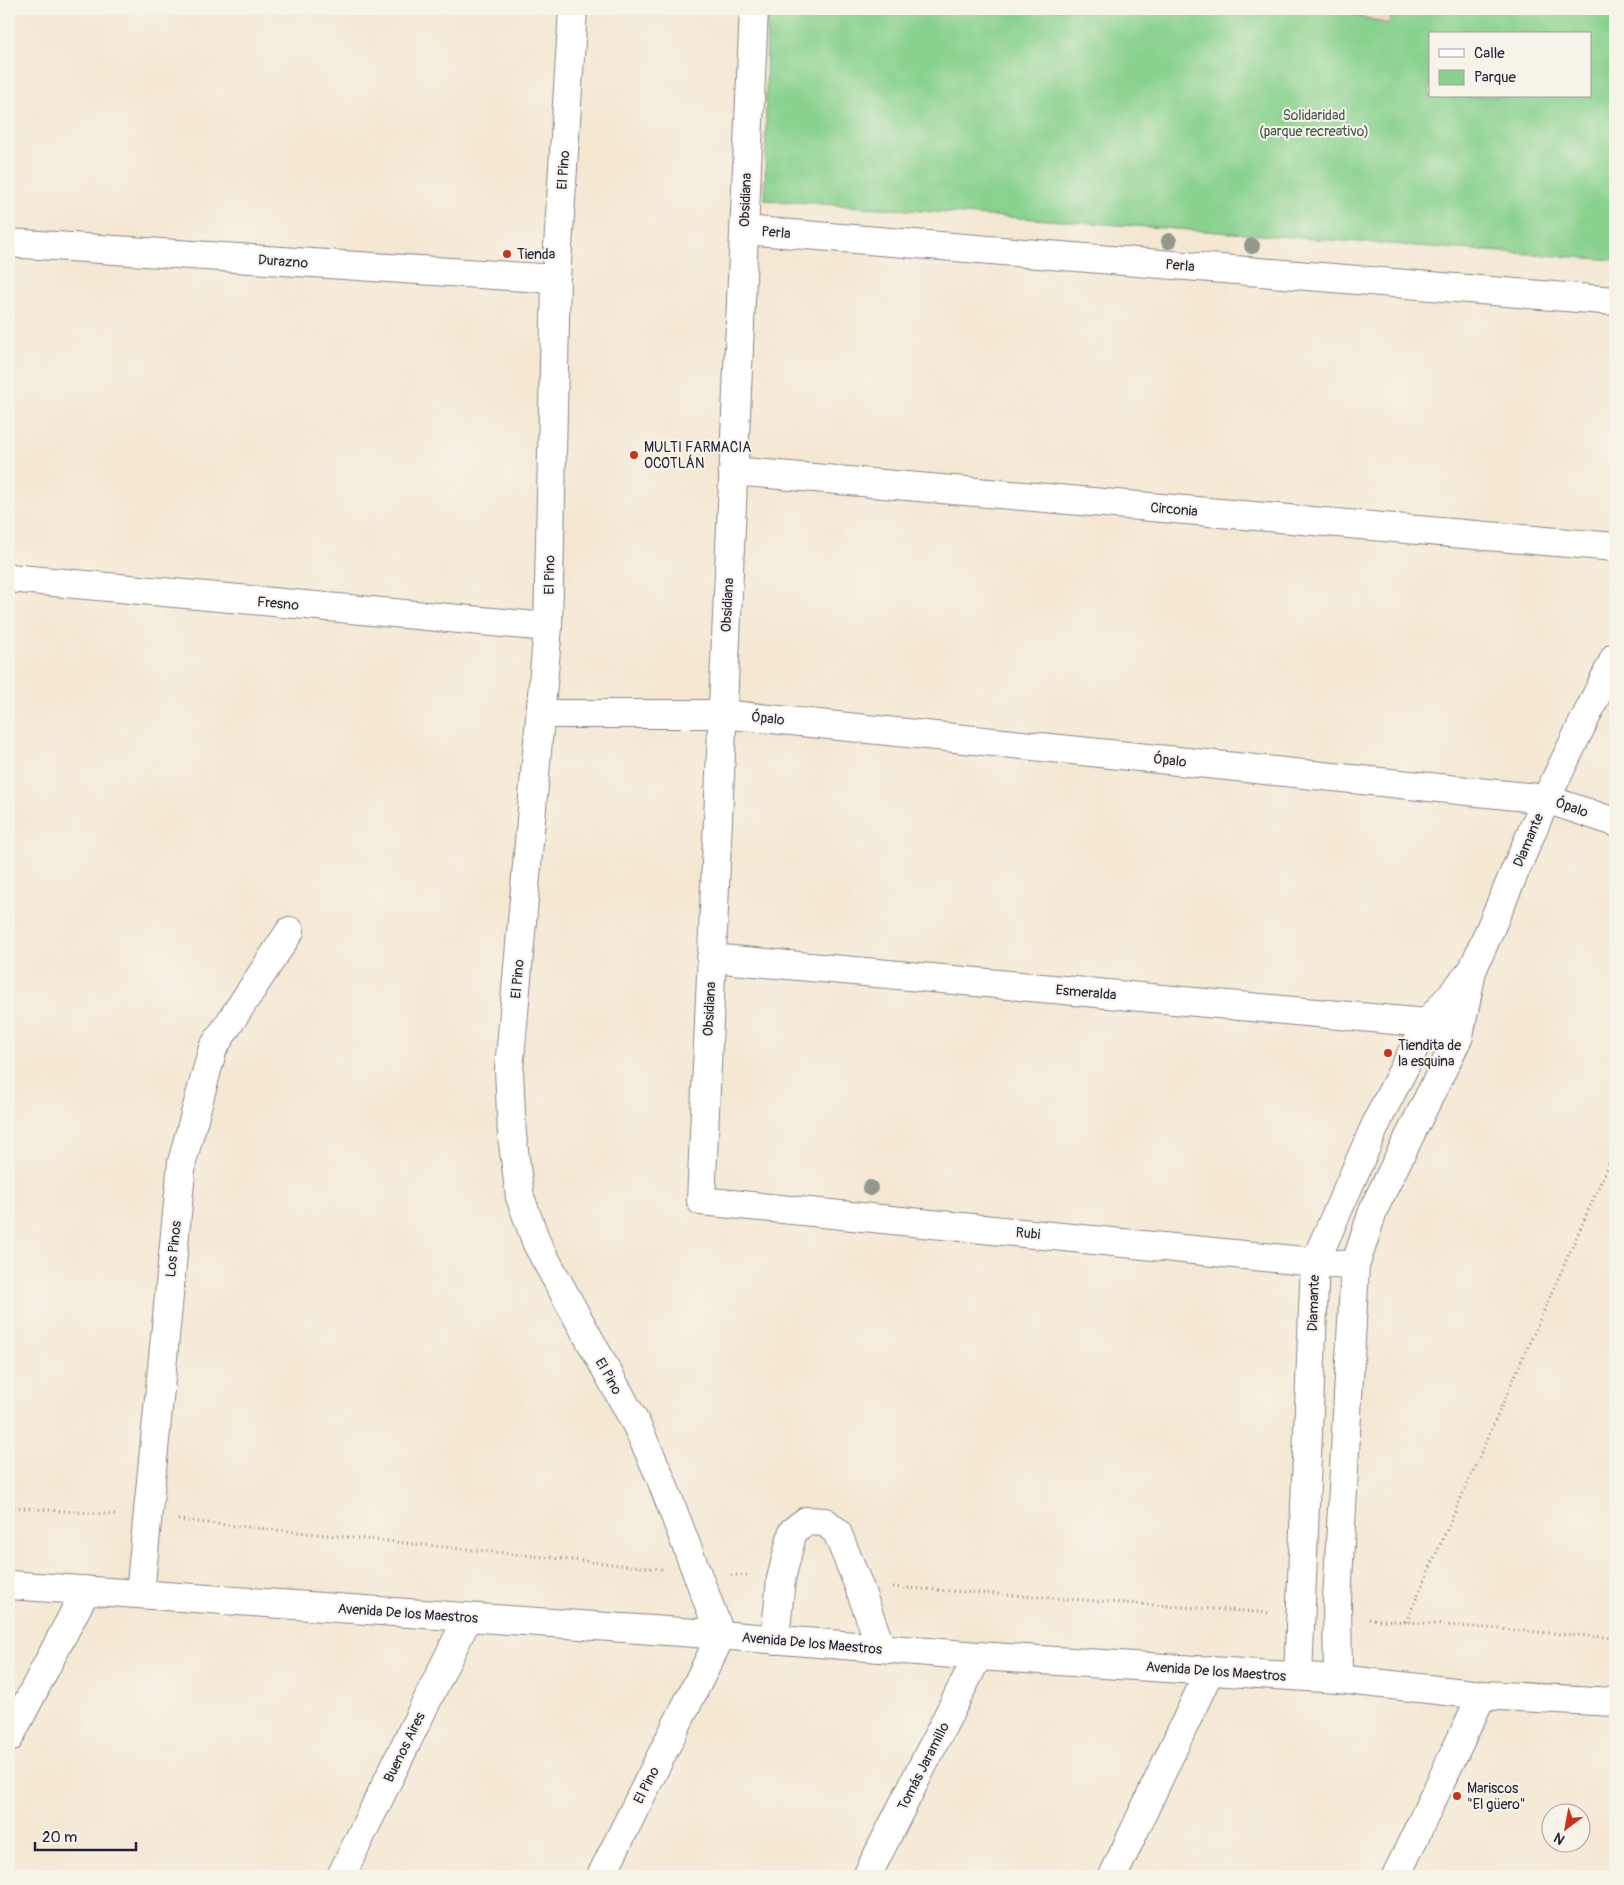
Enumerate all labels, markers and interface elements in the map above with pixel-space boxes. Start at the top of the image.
legend [1429,32,1592,98]
text: Calle [1474,44,1505,63]
text: Parque [1474,68,1517,87]
park label: Solidaridad (parque recreativo) [1259,107,1369,140]
street label: El Pino [554,149,573,190]
street label: Obsidiana [736,173,755,227]
street label: Perla [761,223,791,242]
place label: Tienda [517,246,555,263]
marker: Tienda [501,248,513,260]
street label: Durazno [257,251,309,272]
street label: Perla [1165,256,1195,275]
place label: MULTI FARMACIA OCOTLÁN [644,439,751,472]
marker: MULTI FARMACIA OCOTLÁN [628,449,640,461]
street label: Circonia [1150,499,1198,520]
street label: El Pino [541,555,558,595]
street label: Obsidiana [718,577,737,633]
street label: Fresno [256,593,300,614]
street label: Ópalo [750,707,786,729]
street label: Ópalo [1152,749,1188,771]
street label: Ópalo [1553,793,1591,821]
street label: Diamante [1510,811,1547,870]
street label: El Pino [507,958,528,999]
street label: Obsidiana [700,981,719,1037]
street label: Esmeralda [1055,981,1117,1004]
place label: Tiendita de la esquina [1398,1037,1461,1070]
marker: Tiendita de la esquina [1382,1047,1394,1059]
street label: Los Pinos [162,1219,185,1278]
street label: Rubi [1015,1224,1042,1243]
street label: Diamante [1304,1274,1323,1332]
street label: El Pino [592,1355,626,1398]
street label: Avenida De los Maestros [337,1600,479,1627]
street label: Avenida De los Maestros [741,1629,884,1658]
street label: Avenida De los Maestros [1145,1658,1287,1685]
street label: Buenos Aires [380,1709,429,1785]
street label: Tomás Jaramillo [894,1719,953,1813]
street label: El Pino [630,1763,663,1807]
place label: Mariscos "El güero" [1467,1780,1525,1813]
marker: Mariscos "El güero" [1451,1790,1463,1802]
north arrow [1542,1802,1592,1852]
scale bar [35,1820,136,1852]
text: 20 m [42,1828,77,1847]
text: N [1551,1829,1568,1848]

